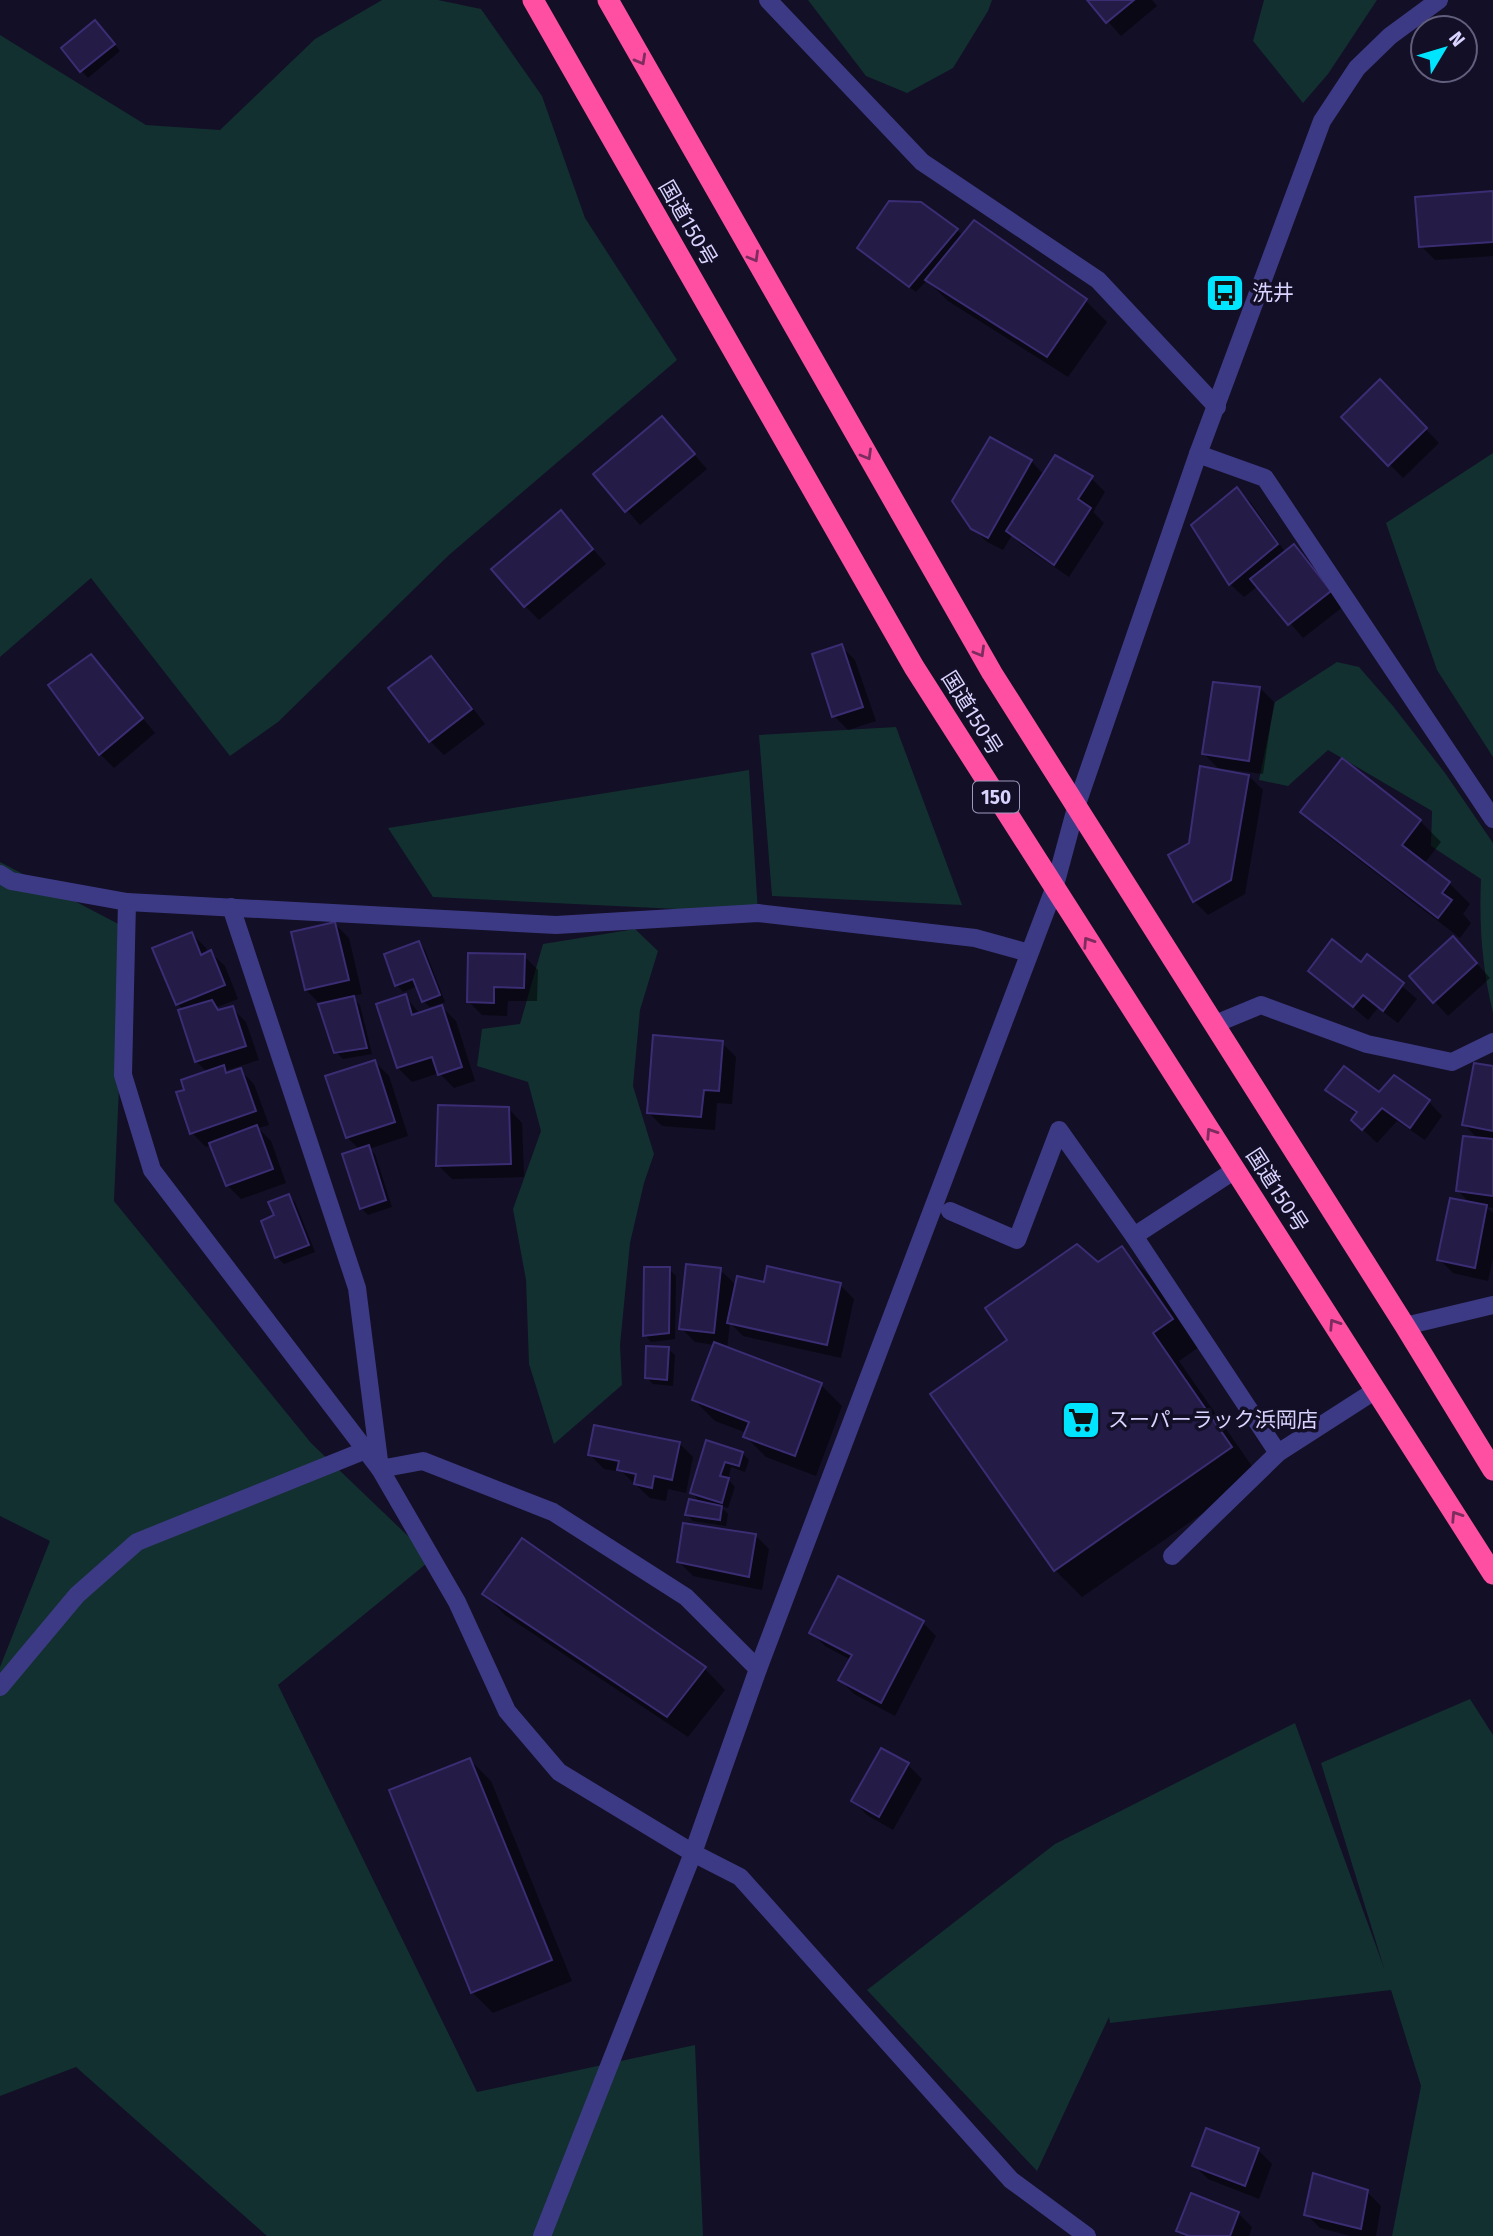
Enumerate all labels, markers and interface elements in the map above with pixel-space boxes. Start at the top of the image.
north arrow [1409,14,1479,84]
text: N [1444,27,1470,51]
one-way arrow [633,52,646,65]
street label: 国道150号 [653,176,723,270]
one-way arrow [746,250,759,263]
bus stop icon: 洗井 [1204,272,1246,314]
place label: 洗井 [1252,280,1294,306]
one-way arrow [859,447,872,460]
one-way arrow [972,645,985,657]
street label: 国道150号 [936,666,1008,760]
road number: 150 [973,782,1019,812]
one-way arrow [1084,936,1097,949]
one-way arrow [1207,1128,1220,1141]
street label: 国道150号 [1240,1143,1314,1237]
one-way arrow [1330,1319,1343,1332]
supermarket icon: スーパーラック浜岡店 [1060,1399,1102,1441]
place label: スーパーラック浜岡店 [1108,1407,1318,1433]
one-way arrow [1452,1511,1465,1524]

